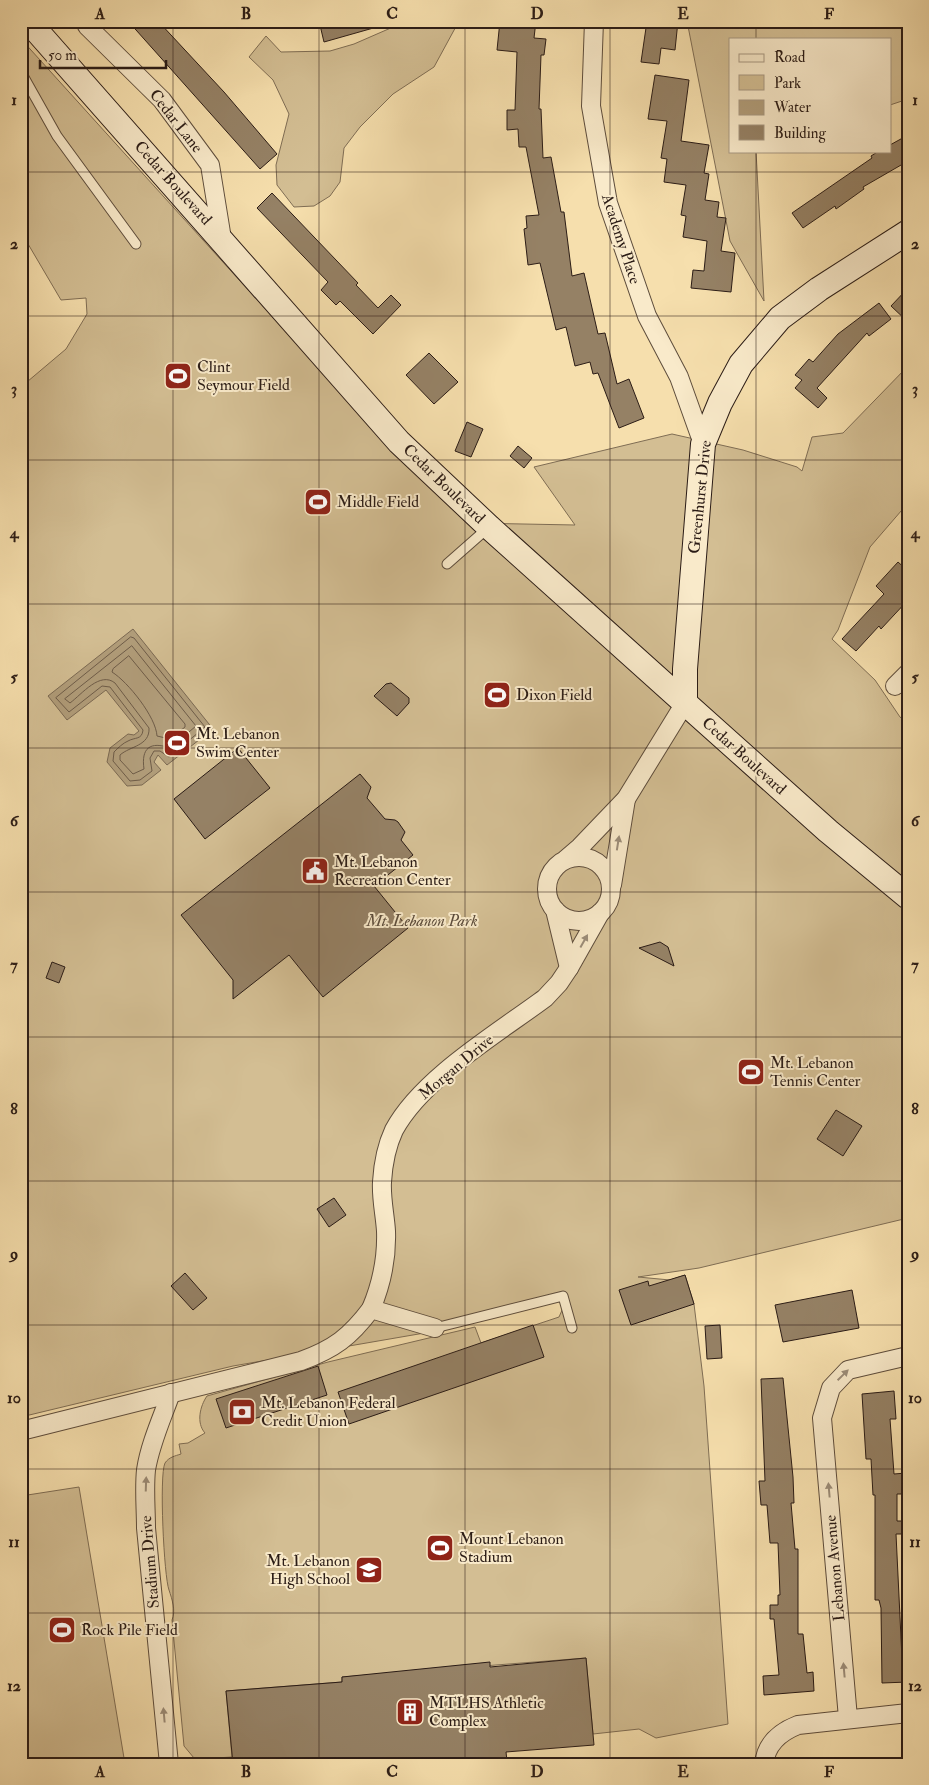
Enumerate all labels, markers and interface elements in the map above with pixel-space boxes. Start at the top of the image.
text: A [94,4,106,24]
text: B [241,4,251,24]
text: C [386,4,398,24]
text: D [530,4,544,24]
text: E [677,4,689,24]
text: F [824,4,834,24]
scale bar [40,38,166,70]
legend [729,38,892,152]
text: 50 m [48,46,77,65]
text: Road [774,48,806,67]
text: Park [774,74,801,93]
street label: Cedar Lane [145,85,207,157]
text: 1 [11,90,17,110]
text: 1 [912,90,918,110]
text: Water [773,98,811,117]
text: Building [774,124,826,143]
street label: Cedar Boulevard [130,137,216,229]
street label: Academy Place [597,190,645,287]
text: 2 [10,234,18,254]
text: 2 [911,234,919,254]
place label: Clint Seymour Field [197,357,290,395]
sports icon: Clint Seymour Field [163,361,193,391]
text: 3 [11,379,17,399]
text: 3 [912,379,918,399]
street label: Greenhurst Drive [684,439,716,555]
street label: Cedar Boulevard [399,440,489,528]
sports icon: Middle Field [303,487,333,517]
place label: Middle Field [337,492,419,512]
text: 4 [9,523,20,543]
text: 4 [910,523,921,543]
text: 5 [10,667,18,687]
text: 5 [911,667,919,687]
sports icon: Dixon Field [482,680,512,710]
place label: Dixon Field [516,685,592,705]
street label: Cedar Boulevard [698,713,790,799]
place label: Mt. Lebanon Swim Center [196,724,280,762]
sports icon: Mt. Lebanon Swim Center [162,728,192,758]
text: 6 [10,811,20,831]
text: 6 [911,811,921,831]
one-way arrow [615,835,623,851]
place label: Mt. Lebanon Recreation Center [334,852,451,890]
public building icon: Mt. Lebanon Recreation Center [300,856,330,886]
park label: Mt. Lebanon Park [365,911,478,931]
one-way arrow [580,934,589,947]
text: 7 [10,955,18,975]
text: 7 [911,955,919,975]
street label: Morgan Drive [415,1030,498,1104]
place label: Mt. Lebanon Tennis Center [770,1053,861,1091]
sports icon: Mt. Lebanon Tennis Center [736,1057,766,1087]
text: 8 [10,1099,18,1119]
text: 8 [911,1099,919,1119]
text: 9 [8,1244,18,1264]
text: 9 [909,1244,919,1264]
one-way arrow [837,1369,849,1381]
text: 10 [7,1388,21,1408]
text: 10 [908,1388,922,1408]
place label: Mt. Lebanon Federal Credit Union [261,1393,396,1431]
bank icon: Mt. Lebanon Federal Credit Union [227,1397,257,1427]
one-way arrow [142,1475,150,1491]
one-way arrow [824,1482,832,1498]
street label: Stadium Drive [136,1514,164,1609]
street label: Lebanon Avenue [820,1514,850,1622]
place label: Mount Lebanon Stadium [459,1529,564,1567]
text: 11 [8,1532,20,1552]
text: 11 [909,1532,921,1552]
sports icon: Mount Lebanon Stadium [425,1533,455,1563]
place label: Mt. Lebanon High School [266,1551,350,1589]
school or university icon: Mt. Lebanon High School [354,1555,384,1585]
sports icon: Rock Pile Field [47,1615,77,1645]
place label: Rock Pile Field [81,1620,178,1640]
one-way arrow [839,1661,847,1677]
text: 12 [7,1676,21,1696]
text: 12 [908,1676,922,1696]
place label: MTLHS Athletic Complex [429,1693,544,1732]
building icon: MTLHS Athletic Complex [395,1697,425,1727]
one-way arrow [160,1707,168,1723]
text: A [94,1762,106,1782]
text: B [241,1762,251,1782]
text: C [386,1762,398,1782]
text: D [530,1762,544,1782]
text: E [677,1762,689,1782]
text: F [824,1762,834,1782]

